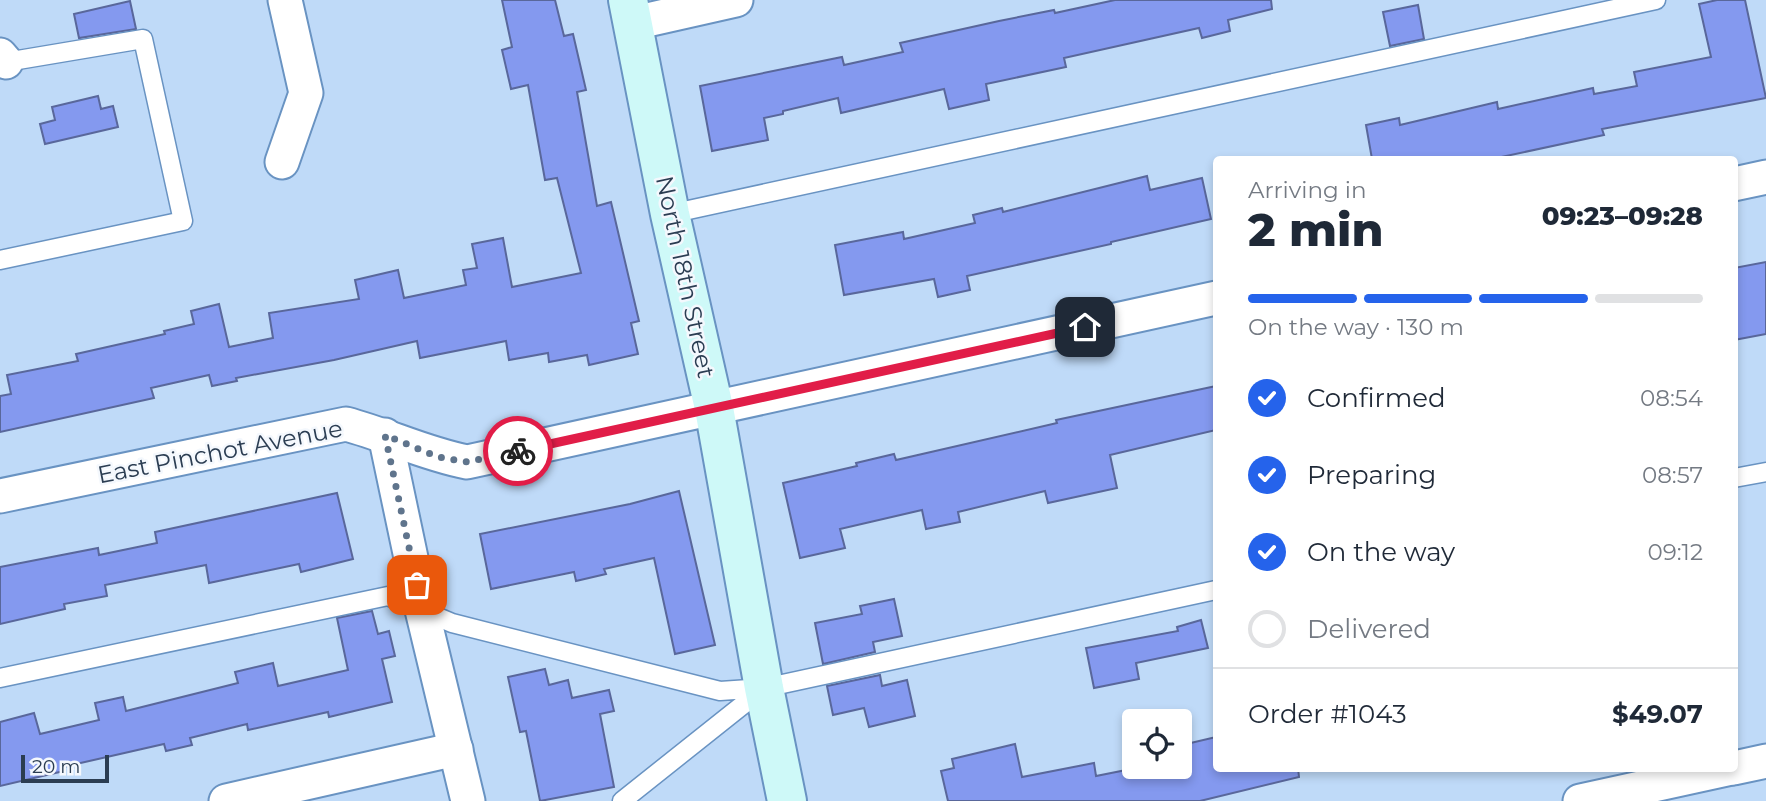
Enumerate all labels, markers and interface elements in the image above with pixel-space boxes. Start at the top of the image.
street label: North 18th Street [650,173,721,381]
text: Arriving in [1248,176,1367,204]
text: 09:23–09:28 [1542,200,1703,232]
text: 2 min [1248,201,1383,258]
pin [1055,297,1115,357]
icon: home [1066,308,1104,346]
text: On the way · 130 m [1248,313,1464,341]
icon: check [1248,379,1286,417]
text: Confirmed [1307,382,1446,414]
text: 08:54 [1640,384,1703,412]
street label: East Pinchot Avenue [95,414,345,489]
courier [483,416,553,486]
icon: bike [499,432,537,470]
icon: check [1248,456,1286,494]
text: Preparing [1307,459,1436,491]
text: 08:57 [1642,461,1703,489]
icon: check [1248,533,1286,571]
text: On the way [1307,536,1455,568]
text: 09:12 [1648,538,1703,566]
pin [387,555,447,615]
icon: bag [398,566,436,604]
text: Delivered [1307,613,1431,645]
text: Order #1043 [1248,698,1407,730]
text: $49.07 [1612,698,1703,730]
map controls [1122,709,1192,779]
button: locate [1122,709,1192,779]
scale bar [21,752,108,784]
text: 20 m [32,755,80,778]

